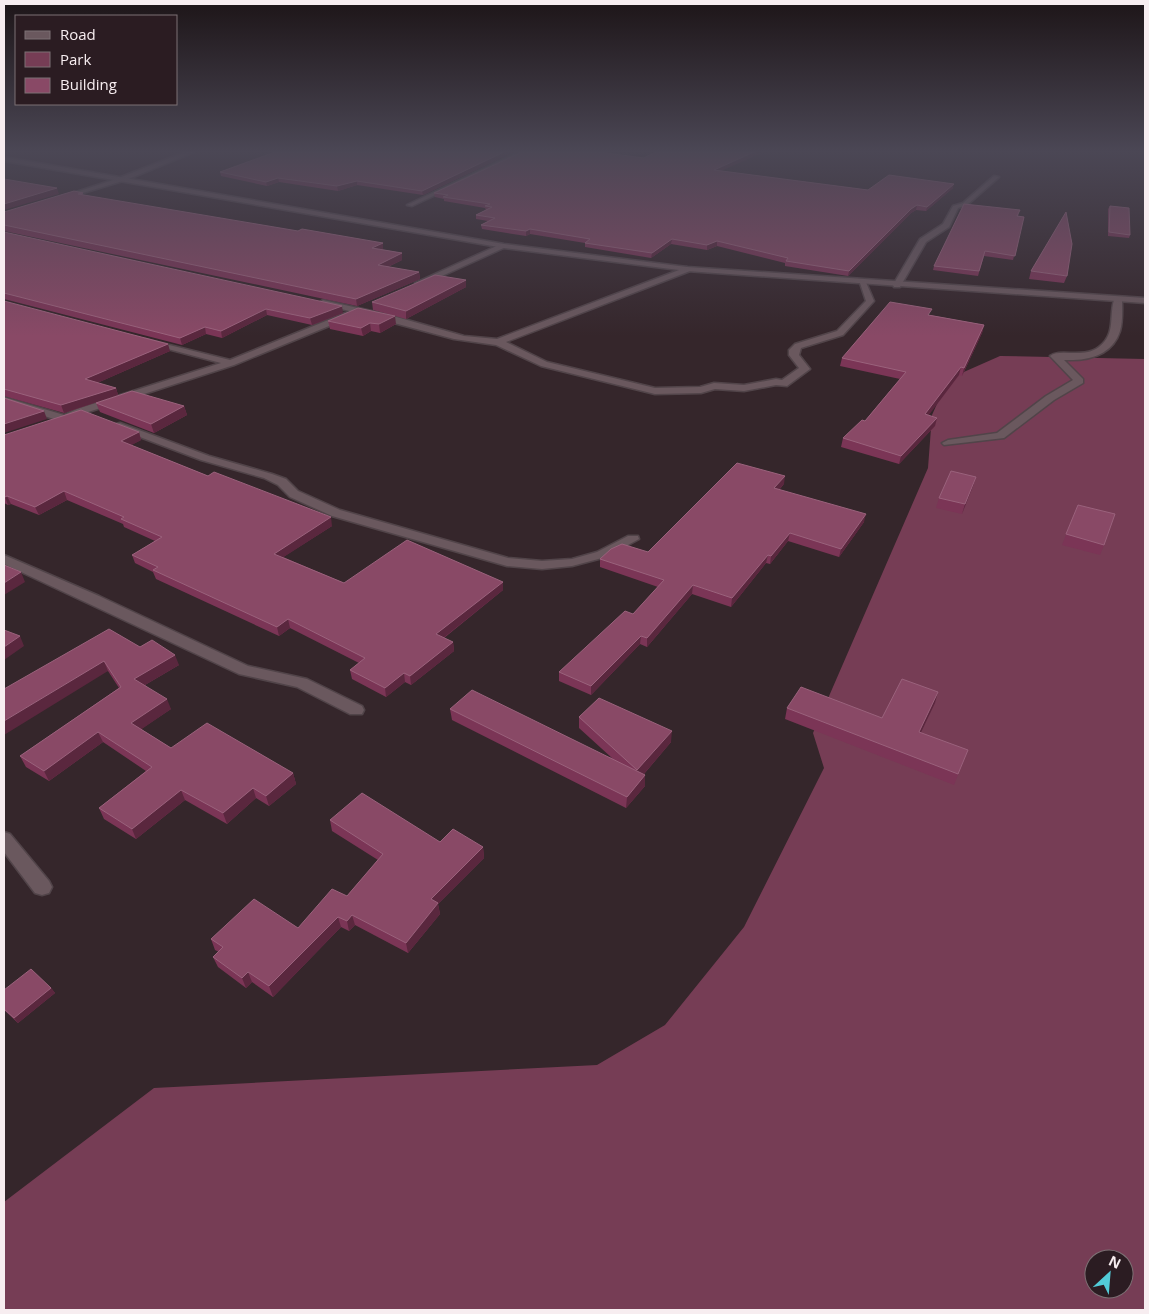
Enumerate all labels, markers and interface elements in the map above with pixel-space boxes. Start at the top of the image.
legend [15,15,178,105]
text: Road [60,24,96,44]
text: Park [60,49,91,69]
text: Building [60,74,117,94]
north arrow [1084,1249,1134,1299]
text: N [1106,1251,1124,1273]

